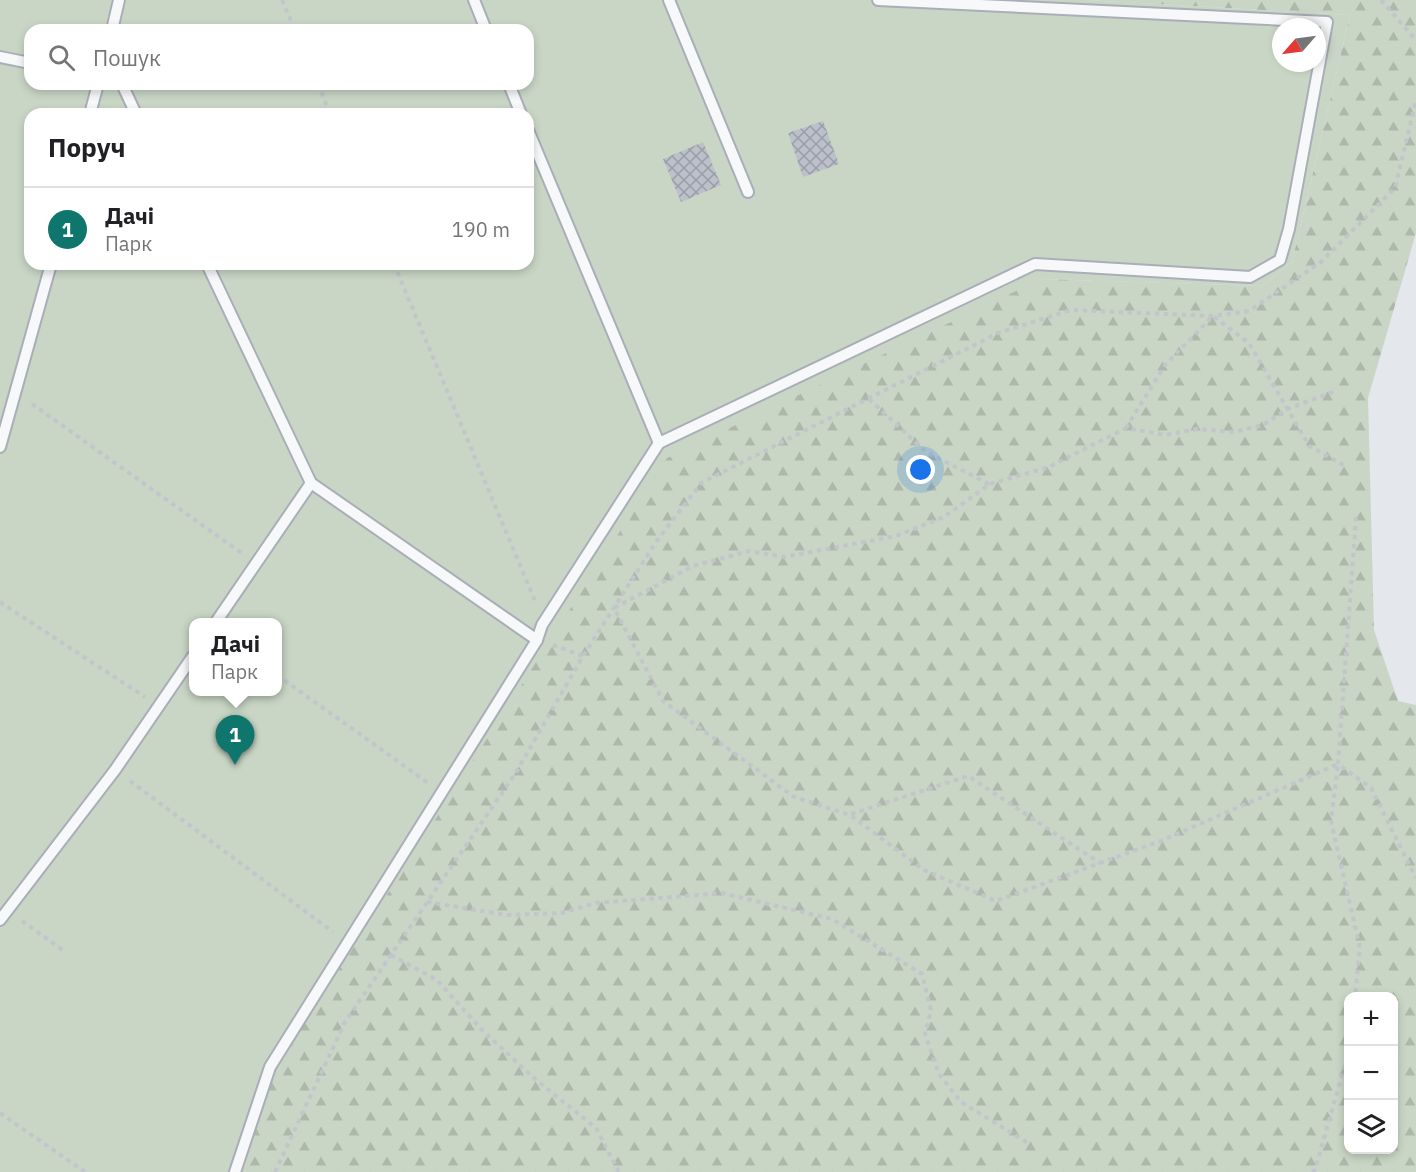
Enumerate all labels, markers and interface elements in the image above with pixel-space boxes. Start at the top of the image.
north arrow [1272,18,1326,72]
search box [24,24,534,90]
icon: search [45,41,78,74]
text: Пошук [93,43,161,72]
text: Поруч [48,130,126,164]
text: Дачі [105,201,154,230]
text: 1 [62,216,74,243]
text: 190 m [452,216,510,243]
text: Парк [105,230,152,257]
your location [906,455,935,484]
popup [189,618,282,696]
text: Дачі [211,629,260,658]
text: Парк [211,658,258,685]
pin: 1 [216,716,254,765]
map controls [1344,992,1398,1154]
button: + [1344,992,1398,1046]
button: − [1344,1046,1398,1100]
button: layers [1344,1100,1398,1154]

